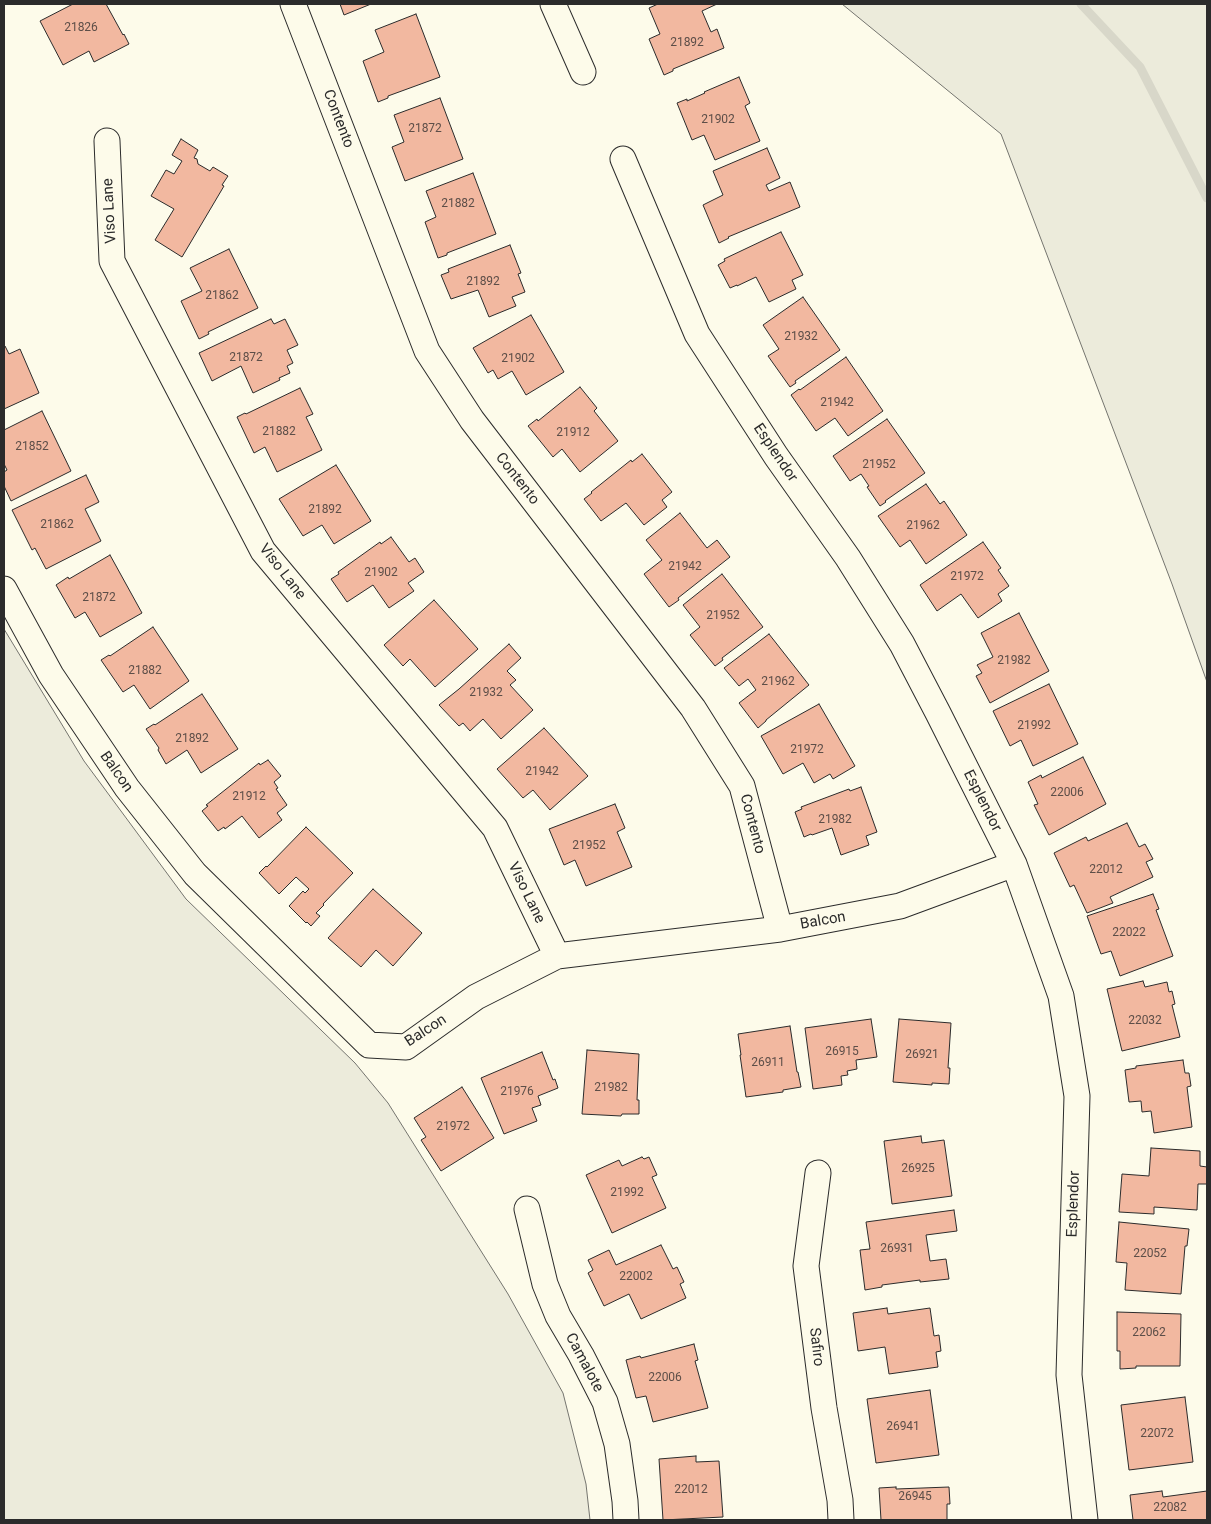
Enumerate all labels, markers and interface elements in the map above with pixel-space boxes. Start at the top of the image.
house number: 21826 [64,21,98,35]
house number: 21892 [670,36,704,50]
street label: Contento [319,87,357,151]
house number: 21902 [701,113,735,127]
house number: 21872 [408,122,442,136]
street label: Viso Lane [99,178,121,244]
house number: 21882 [441,197,475,211]
house number: 21892 [466,275,500,289]
house number: 21862 [205,289,239,303]
house number: 21932 [784,330,818,344]
house number: 21872 [229,351,263,365]
house number: 21902 [501,352,535,366]
house number: 21942 [820,396,854,410]
street label: Esplendor [749,420,801,486]
house number: 21882 [262,425,296,439]
house number: 21912 [556,426,590,440]
house number: 21852 [15,440,49,454]
street label: Contento [491,449,543,509]
house number: 21952 [862,458,896,472]
house number: 21892 [308,503,342,517]
house number: 21862 [40,518,74,532]
house number: 21962 [906,519,940,533]
street label: Viso Lane [255,541,309,603]
house number: 21942 [668,560,702,574]
house number: 21902 [364,566,398,580]
house number: 21972 [950,570,984,584]
house number: 21872 [82,591,116,605]
house number: 21952 [706,609,740,623]
house number: 21982 [997,654,1031,668]
house number: 21882 [128,664,162,678]
house number: 21962 [761,675,795,689]
house number: 21932 [469,686,503,700]
house number: 21992 [1017,719,1051,733]
house number: 21892 [175,732,209,746]
house number: 21972 [790,743,824,757]
street label: Balcon [95,748,137,796]
house number: 21942 [525,765,559,779]
street label: Esplendor [959,767,1005,835]
house number: 22006 [1050,786,1084,800]
house number: 21912 [232,790,266,804]
street label: Contento [735,792,769,856]
house number: 21982 [818,813,852,827]
house number: 21952 [572,839,606,853]
street label: Viso Lane [504,860,548,926]
house number: 22012 [1089,863,1123,877]
street label: Balcon [799,908,847,934]
house number: 22022 [1112,926,1146,940]
street label: Balcon [402,1011,450,1051]
house number: 22032 [1128,1014,1162,1028]
house number: 26915 [825,1045,859,1059]
house number: 26921 [905,1048,939,1062]
house number: 26911 [751,1056,785,1070]
house number: 21982 [594,1081,628,1095]
house number: 21976 [500,1085,534,1099]
house number: 21972 [436,1120,470,1134]
house number: 26925 [901,1162,935,1176]
street label: Esplendor [1064,1170,1084,1238]
house number: 21992 [610,1186,644,1200]
house number: 26931 [880,1242,914,1256]
house number: 22052 [1133,1247,1167,1261]
house number: 22002 [619,1270,653,1284]
house number: 22062 [1132,1326,1166,1340]
street label: Safiro [805,1327,827,1367]
street label: Camalote [561,1330,607,1396]
house number: 22006 [648,1371,682,1385]
house number: 26941 [886,1420,920,1434]
house number: 22072 [1140,1427,1174,1441]
house number: 22012 [674,1483,708,1497]
house number: 26945 [898,1490,932,1504]
house number: 22082 [1153,1501,1187,1515]

